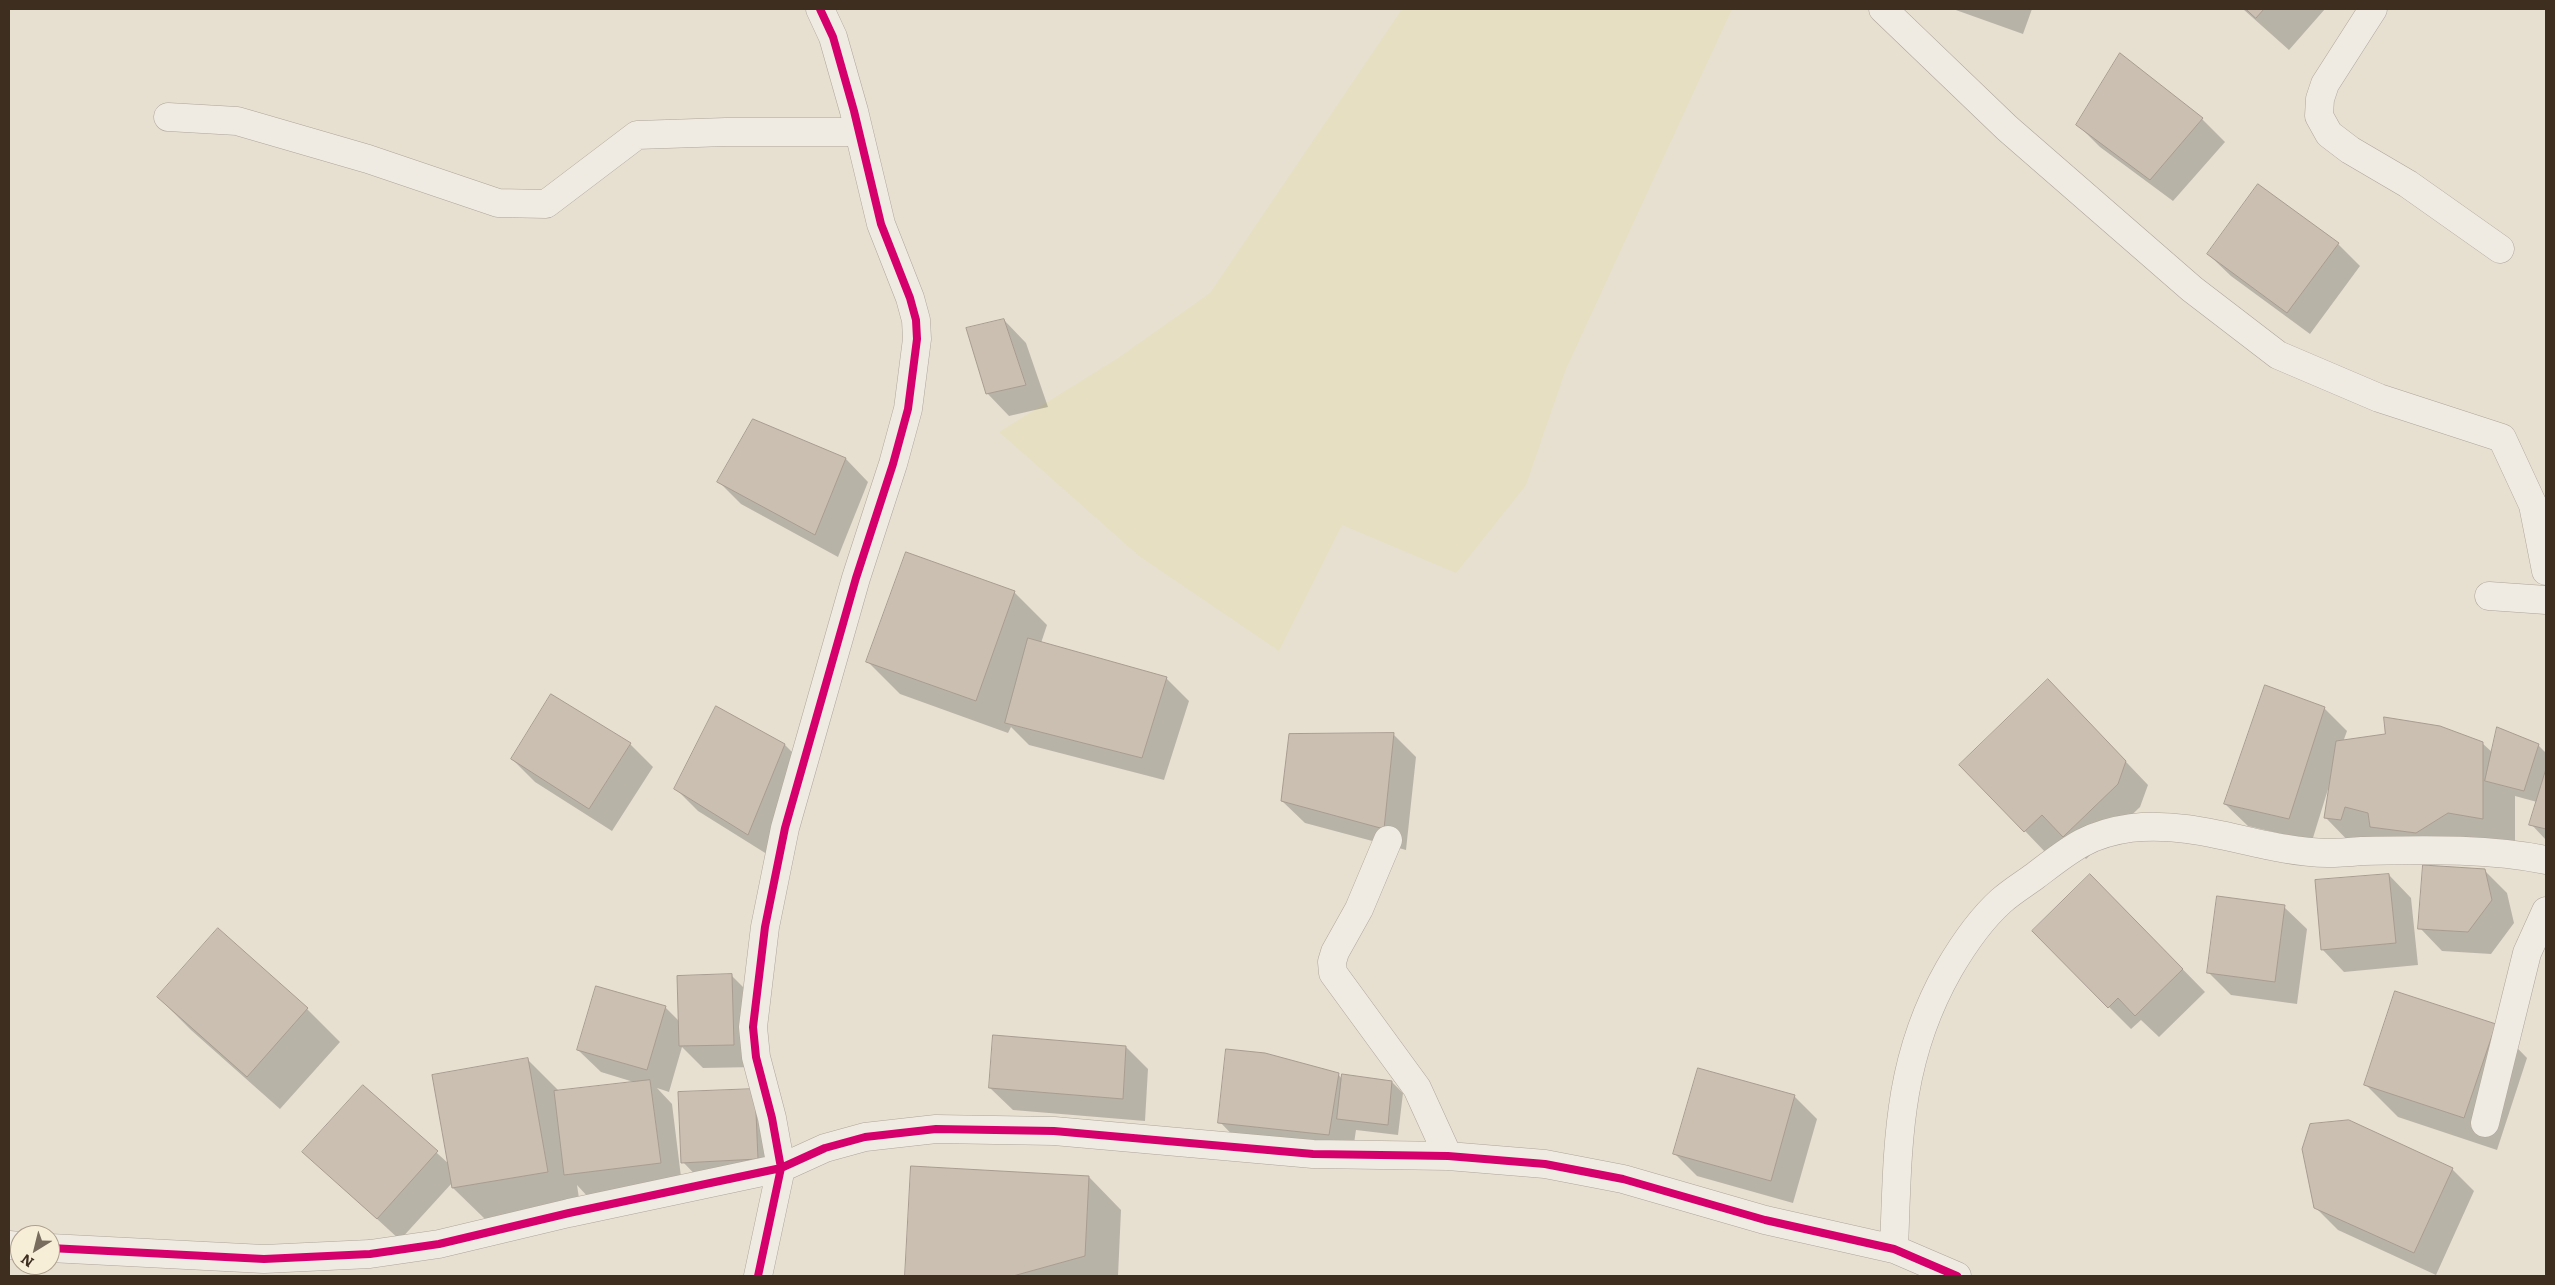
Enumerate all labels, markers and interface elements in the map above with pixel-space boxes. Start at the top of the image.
north arrow [10,1225,60,1275]
text: N [16,1250,37,1273]

